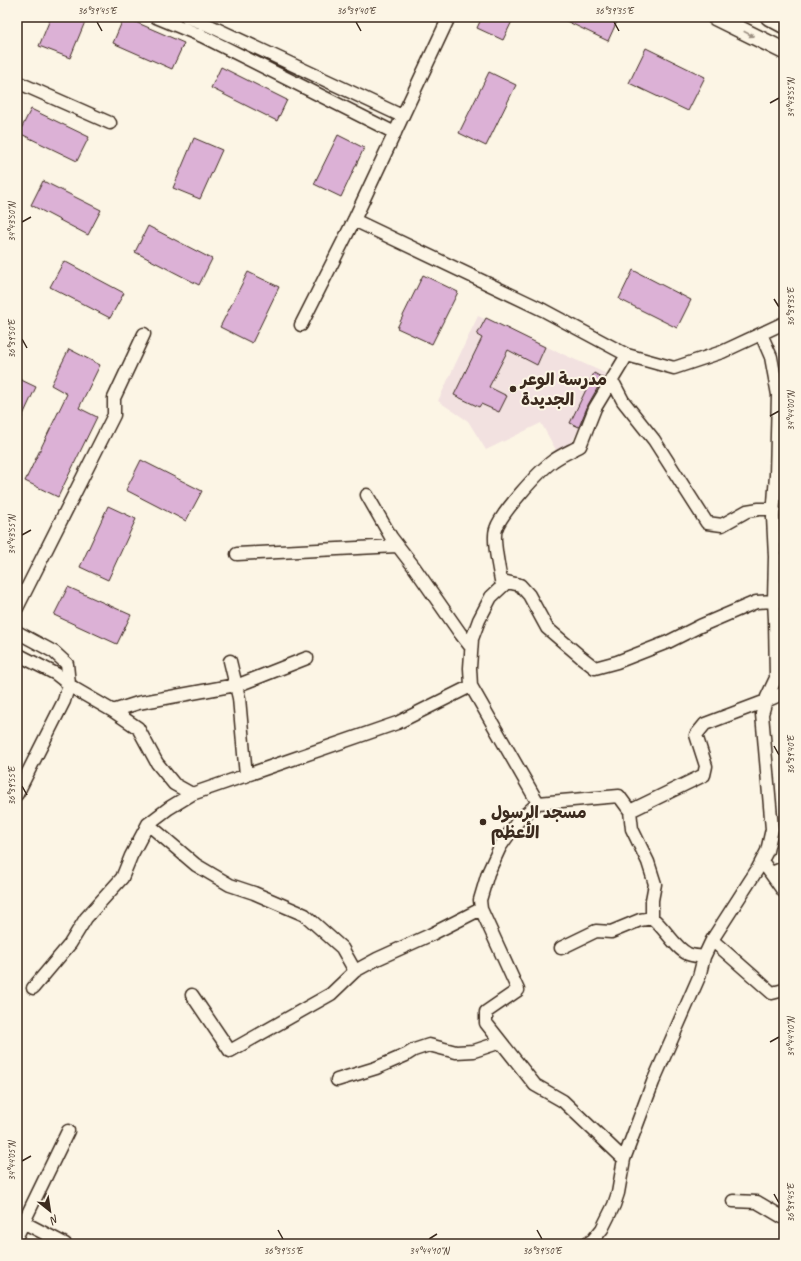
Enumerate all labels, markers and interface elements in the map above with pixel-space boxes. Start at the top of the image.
text: 36°39'45"E [78,4,118,17]
text: 36°39'40"E [337,4,377,17]
text: 36°39'35"E [595,4,635,17]
one-way arrow [744,31,755,37]
text: 34°43'55"N [784,76,797,118]
text: 34°43'50"N [5,200,18,242]
text: 36°39'35"E [784,286,797,326]
text: 36°39'50"E [5,318,18,358]
place label: مدرسة الوعر الجديدة [519,369,607,410]
marker: مدرسة الوعر الجديدة [508,384,518,394]
text: 34°44'00"N [784,389,797,431]
text: 34°43'55"N [5,513,18,555]
text: 36°39'40"E [784,734,797,774]
text: 36°39'55"E [5,765,18,805]
place label: مسجد الرسول الأعظم [491,802,587,845]
marker: مسجد الرسول الأعظم [478,817,488,827]
text: 34°44'10"N [784,1015,797,1057]
text: 34°44'05"N [5,1139,18,1181]
text: 36°39'45"E [784,1182,797,1222]
north arrow [30,1191,70,1231]
text: N [47,1212,61,1229]
text: 36°39'55"E [264,1244,304,1257]
text: 34°44'10"N [409,1244,451,1257]
text: 36°39'50"E [523,1244,563,1257]

